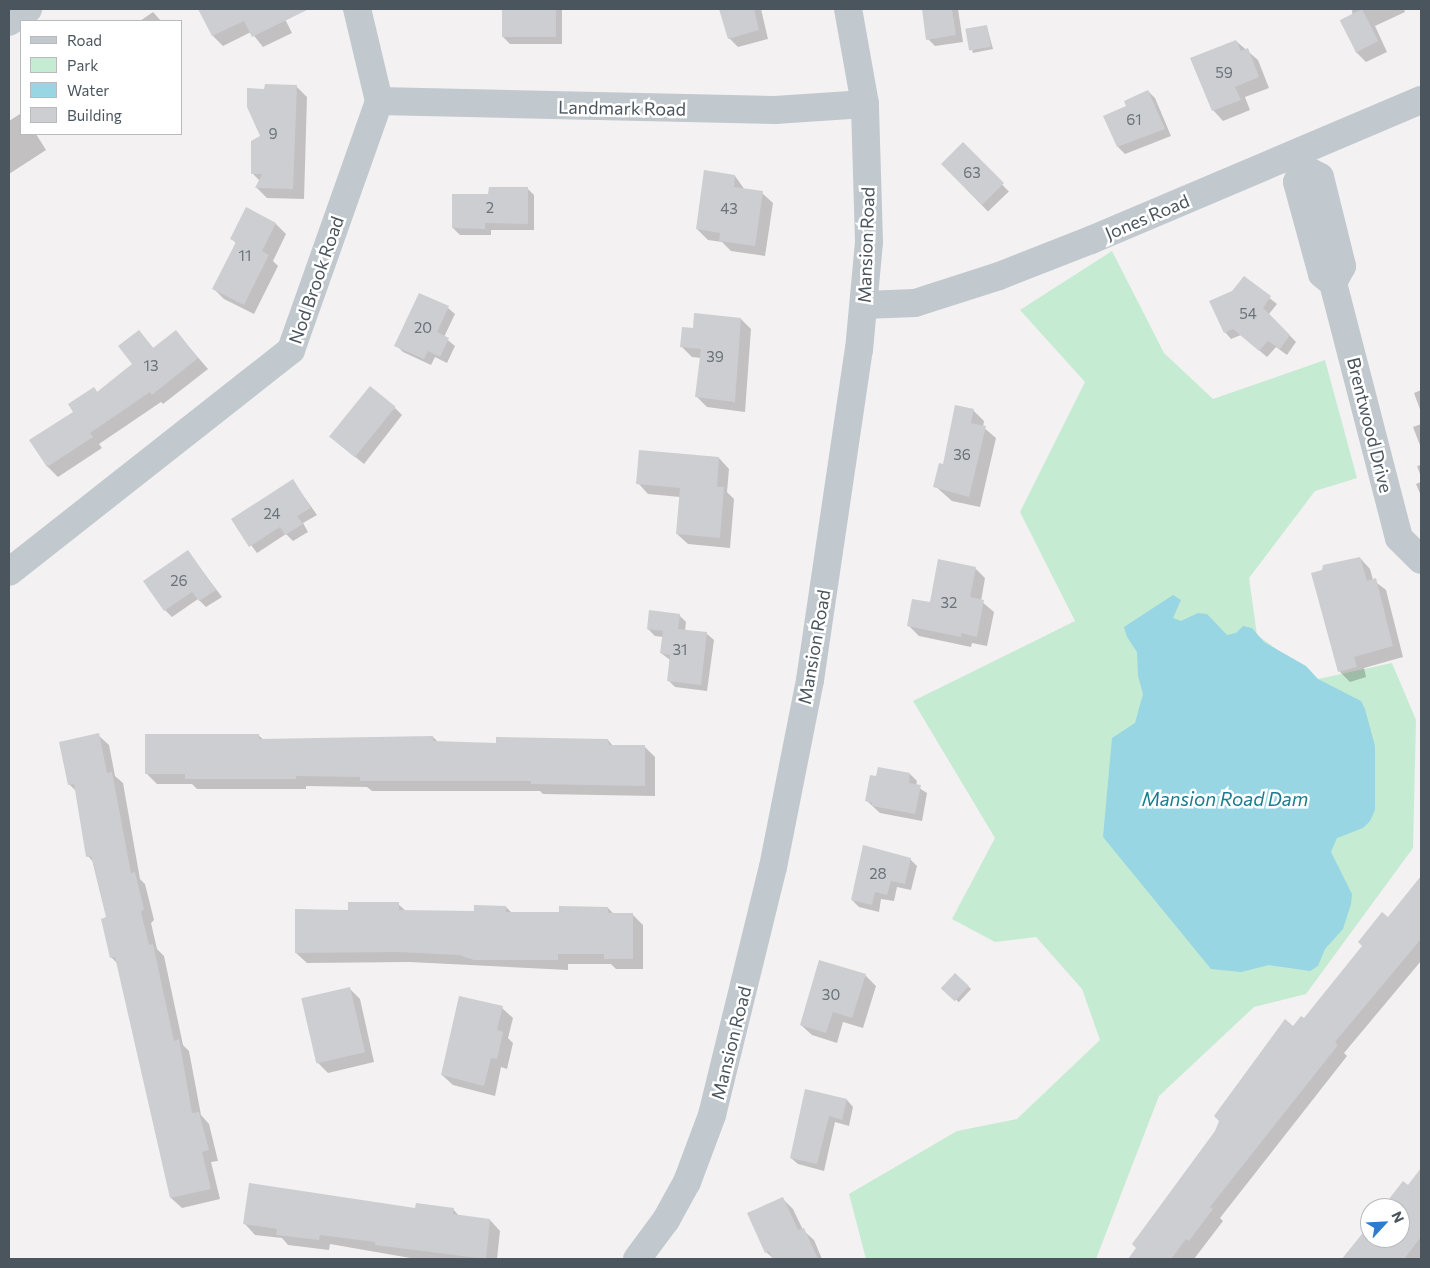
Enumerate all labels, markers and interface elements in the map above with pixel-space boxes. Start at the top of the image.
legend [20,20,182,135]
text: Road [67,31,102,49]
text: Park [67,56,98,74]
house number: 59 [1215,64,1233,82]
text: Water [67,81,109,99]
street label: Landmark Road [558,96,686,120]
text: Building [67,106,122,124]
house number: 61 [1126,111,1142,129]
house number: 9 [268,125,278,143]
house number: 63 [963,164,981,182]
street label: Mansion Road [853,187,879,303]
street label: Jones Road [1102,190,1192,244]
house number: 2 [486,199,494,217]
house number: 43 [720,200,738,218]
street label: Nod Brook Road [284,213,348,347]
house number: 11 [239,247,251,265]
house number: 54 [1239,305,1257,323]
house number: 20 [414,319,432,337]
house number: 39 [706,348,724,366]
street label: Brentwood Drive [1343,355,1397,495]
house number: 13 [144,357,158,375]
house number: 36 [953,446,971,464]
house number: 24 [263,505,281,523]
house number: 26 [170,572,188,590]
street label: Mansion Road [793,588,835,706]
house number: 32 [941,594,957,612]
house number: 31 [673,641,687,659]
water label: Mansion Road Dam [1142,788,1308,810]
house number: 28 [869,865,887,883]
street label: Mansion Road [706,984,756,1102]
house number: 30 [822,986,840,1004]
north arrow [1360,1198,1410,1248]
text: N [1388,1209,1408,1225]

